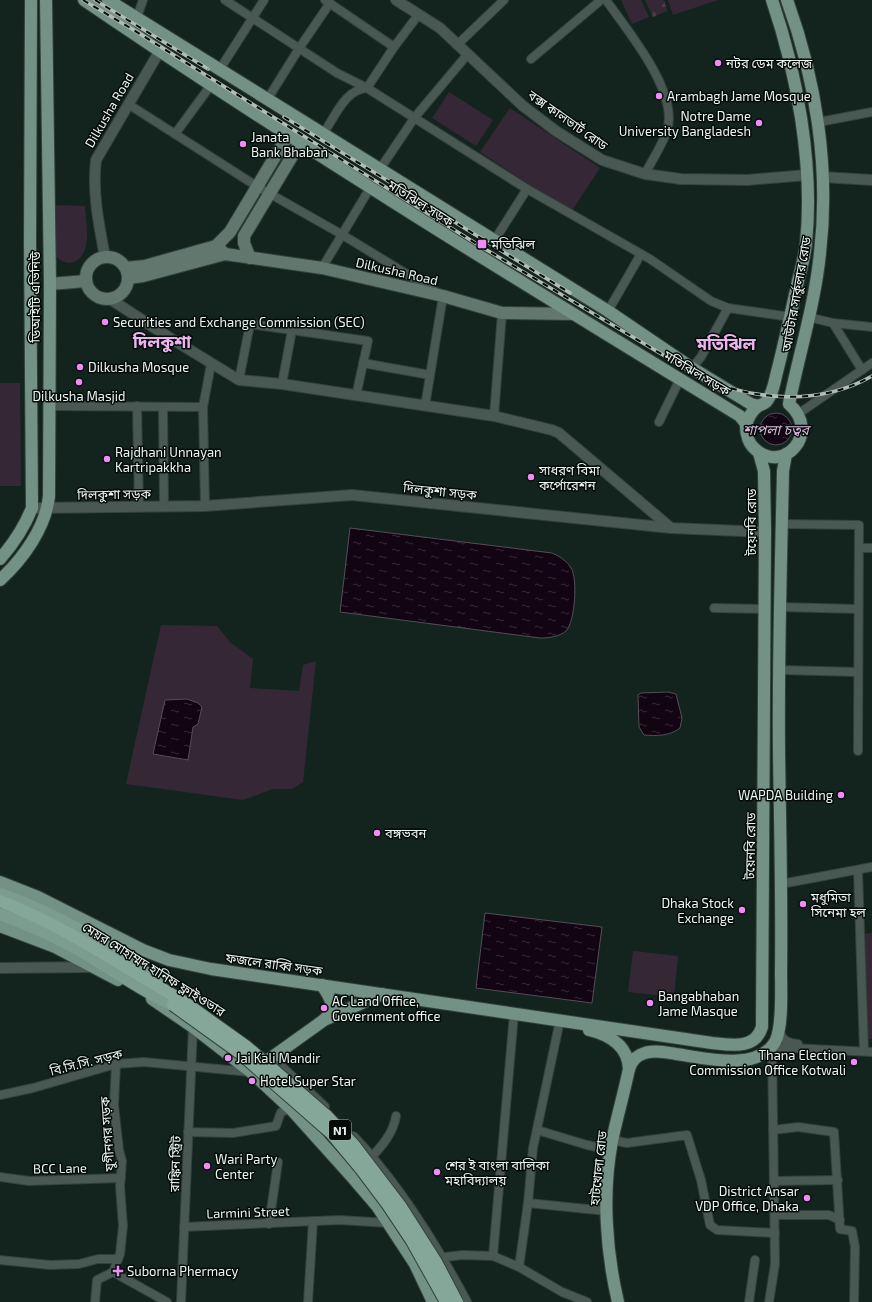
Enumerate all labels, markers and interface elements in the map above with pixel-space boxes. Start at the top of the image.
place label: নটর ডেম কলেজ [725,55,813,71]
marker: নটর ডেম কলেজ [713,58,723,68]
street label: Dilkusha Road [81,70,137,150]
street label: বক্স কালভার্ট রোড [524,86,611,154]
place label: Arambagh Jame Mosque [667,88,811,104]
marker: Arambagh Jame Mosque [654,91,664,101]
place label: Notre Dame University Bangladesh [619,108,751,139]
marker: Notre Dame University Bangladesh [754,118,764,128]
place label: Janata Bank Bhaban [251,129,328,160]
marker: Janata Bank Bhaban [238,139,248,149]
street label: মতিঝিল সড়ক [384,176,457,230]
street label: আউটার সার্কুলার রোড [778,235,815,354]
place label: মতিঝিল [490,236,535,252]
marker: মতিঝিল [476,238,488,250]
street label: ডিআইটি এভিনিউ [27,251,43,343]
street label: Dilkusha Road [354,254,440,288]
place label: Securities and Exchange Commission (SEC) [113,314,365,330]
marker: Securities and Exchange Commission (SEC) [100,317,110,327]
district label: দিলকুশা [132,331,191,353]
district label: মতিঝিল [695,333,757,353]
street label: মতিঝিল সড়ক [660,346,734,399]
place label: Dilkusha Mosque [88,359,189,375]
marker: Dilkusha Mosque [75,362,85,372]
marker: Dilkusha Masjid [74,377,84,387]
place label: Dilkusha Masjid [32,388,126,404]
water label: শাপলা চত্বর [743,421,812,438]
place label: Rajdhani Unnayan Kartripakkha [115,444,222,475]
marker: Rajdhani Unnayan Kartripakkha [102,454,112,464]
place label: সাধরণ বিমা কর্পোরেশন [538,462,600,493]
marker: সাধরণ বিমা কর্পোরেশন [526,472,536,482]
street label: দিলকুশা সড়ক [401,479,478,504]
street label: দিলকুশা সড়ক [76,485,152,504]
street label: টয়েনবি রোড [743,488,759,557]
place label: WAPDA Building [738,787,833,803]
marker: WAPDA Building [836,790,846,800]
street label: টয়েনবি রোড [741,812,759,881]
place label: বঙ্গভবন [384,825,427,841]
marker: বঙ্গভবন [372,828,382,838]
place label: মধুমিতা সিনেমা হল [810,889,866,920]
place label: Dhaka Stock Exchange [661,895,734,926]
marker: মধুমিতা সিনেমা হল [798,899,808,909]
marker: Dhaka Stock Exchange [737,905,747,915]
street label: মেয়র মোহাম্মদ হানিফ ফ্লাইওভার [80,918,229,1020]
street label: ফজলে রাব্বি সড়ক [224,949,324,979]
place label: Bangabhaban Jame Masque [658,988,739,1019]
place label: AC Land Office, Government office [332,993,441,1024]
marker: Bangabhaban Jame Masque [645,998,655,1008]
marker: AC Land Office, Government office [319,1003,329,1013]
street label: বি.সি.সি. সড়ক [47,1045,124,1079]
place label: Thana Election Commission Office Kotwali [689,1047,846,1078]
place label: Jai Kali Mandir [236,1050,320,1066]
marker: Jai Kali Mandir [223,1053,233,1063]
marker: Thana Election Commission Office Kotwali [849,1057,859,1067]
place label: Hotel Super Star [260,1073,356,1089]
marker: Hotel Super Star [247,1076,257,1086]
street label: যুগীনগর সড়ক [96,1096,119,1173]
road number: N1 [329,1120,351,1140]
street label: হাটখোলা রোড [586,1129,610,1207]
street label: রাঙ্কিন স্ট্রিট [166,1135,184,1193]
place label: Wari Party Center [215,1151,278,1182]
place label: শের ই বাংলা বালিকা মহাবিদ্যালয় [444,1157,550,1188]
street label: BCC Lane [33,1160,87,1176]
marker: Wari Party Center [202,1161,212,1171]
marker: শের ই বাংলা বালিকা মহাবিদ্যালয় [432,1167,442,1177]
place label: District Ansar VDP Office, Dhaka [695,1183,799,1214]
marker: District Ansar VDP Office, Dhaka [802,1193,812,1203]
street label: Larmini Street [206,1203,290,1221]
place label: Suborna Phermacy [127,1263,239,1279]
marker: Suborna Phermacy [112,1265,124,1277]

